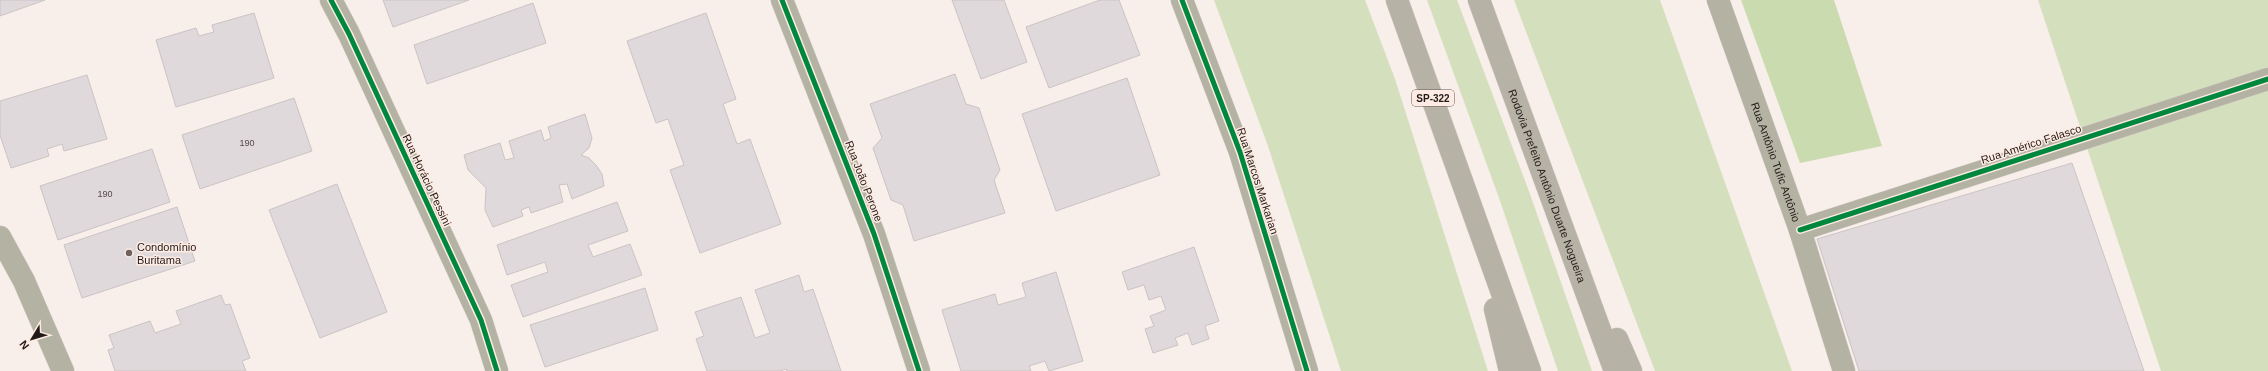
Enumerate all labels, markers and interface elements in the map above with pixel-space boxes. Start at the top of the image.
street label: Rodovia Prefeito Antônio Duarte Nogueira [1506,88,1588,285]
road number: SP-322 [1412,90,1454,106]
street label: Rua Antônio Tufic Antônio [1749,101,1803,223]
street label: Rua Américo Falasco [1979,122,2083,166]
street label: Rua Marcos Markarian [1235,126,1281,236]
street label: Rua Horácio Pessini [401,132,453,228]
house number: 190 [239,138,255,148]
street label: Rua João Perone [843,139,885,223]
house number: 190 [97,189,113,199]
place label: Condomínio Buritama [137,241,196,266]
marker: Condomínio Buritama [124,248,134,258]
north arrow [12,319,52,359]
text: N [17,338,31,352]

